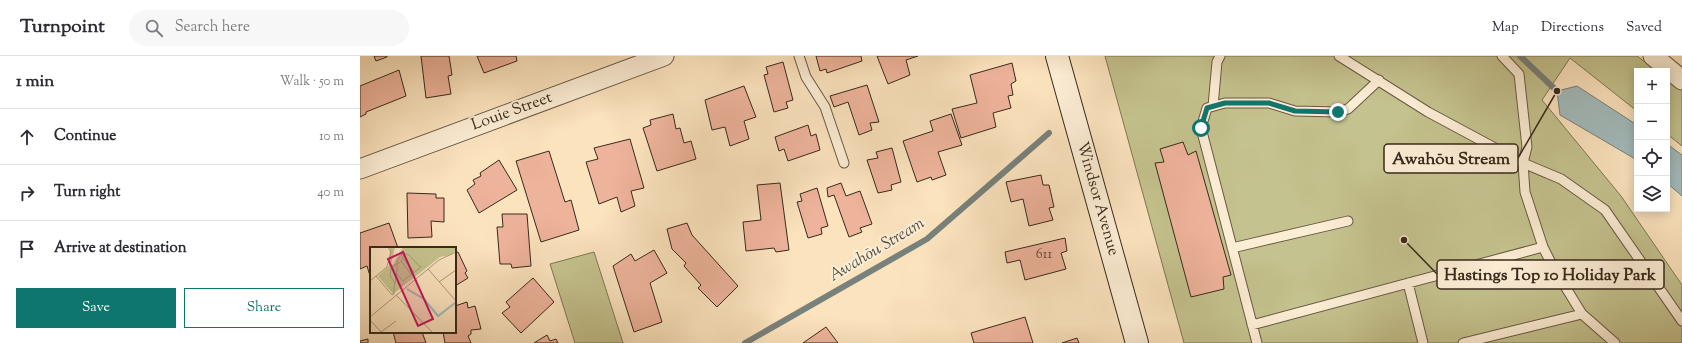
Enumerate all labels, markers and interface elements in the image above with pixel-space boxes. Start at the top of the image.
search box [129,10,409,46]
text: Turnpoint [20,14,105,41]
icon: search [143,17,165,39]
text: Search here [175,17,250,38]
text: Map [1492,18,1519,38]
text: Directions [1541,18,1604,38]
text: Saved [1626,18,1662,38]
map controls [1634,68,1670,212]
button: + [1634,68,1670,104]
text: 1 min [16,70,54,94]
text: Walk · 50 m [280,73,344,91]
street label: Louie Street [468,87,556,137]
route end [1329,103,1347,121]
button: − [1634,104,1670,140]
route start [1192,119,1210,137]
icon: ahead [16,126,38,148]
text: Continue [54,126,116,147]
text: 10 m [319,128,344,146]
street label: Windsor Avenue [1070,139,1124,259]
button: locate [1634,140,1670,176]
callout: Awahōu Stream [1384,144,1518,173]
text: Awahōu Stream [1392,148,1511,172]
button: layers [1634,176,1670,212]
icon: right [16,182,38,204]
text: Turn right [54,182,120,203]
text: 40 m [317,184,344,202]
water label: Awahōu Stream [824,212,930,288]
icon: arrive [16,238,38,260]
text: Arrive at destination [54,238,187,259]
house number: 611 [1036,245,1052,265]
inset map [370,247,456,333]
callout: Hastings Top 10 Holiday Park [1437,260,1664,289]
text: Hastings Top 10 Holiday Park [1444,264,1657,288]
button: Save [16,288,176,328]
button: Share [184,288,344,328]

